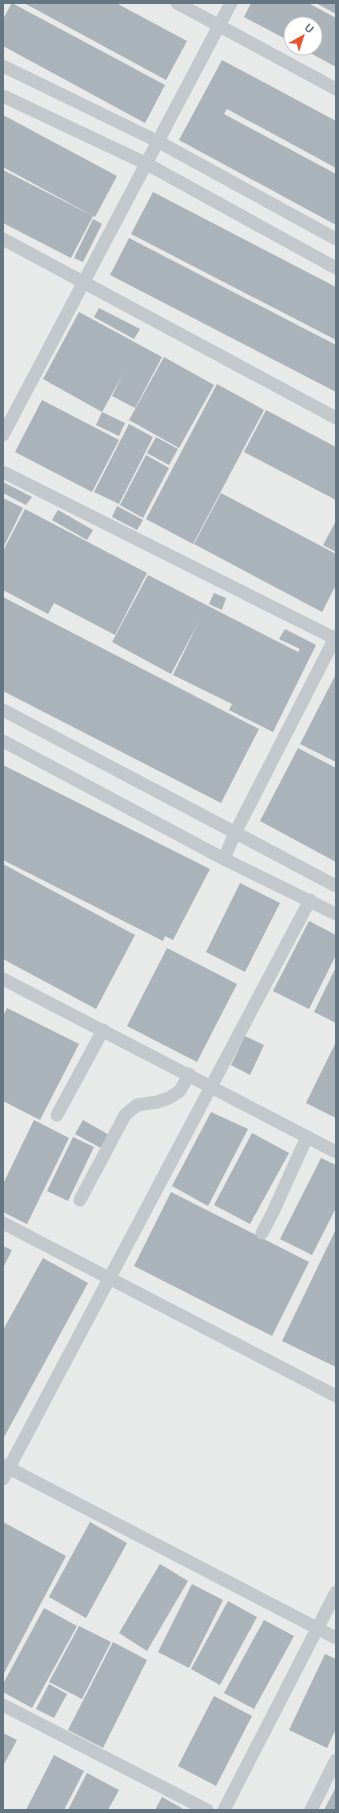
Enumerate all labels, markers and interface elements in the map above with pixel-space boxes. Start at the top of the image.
north arrow [283,16,323,56]
text: U [302,19,318,36]

